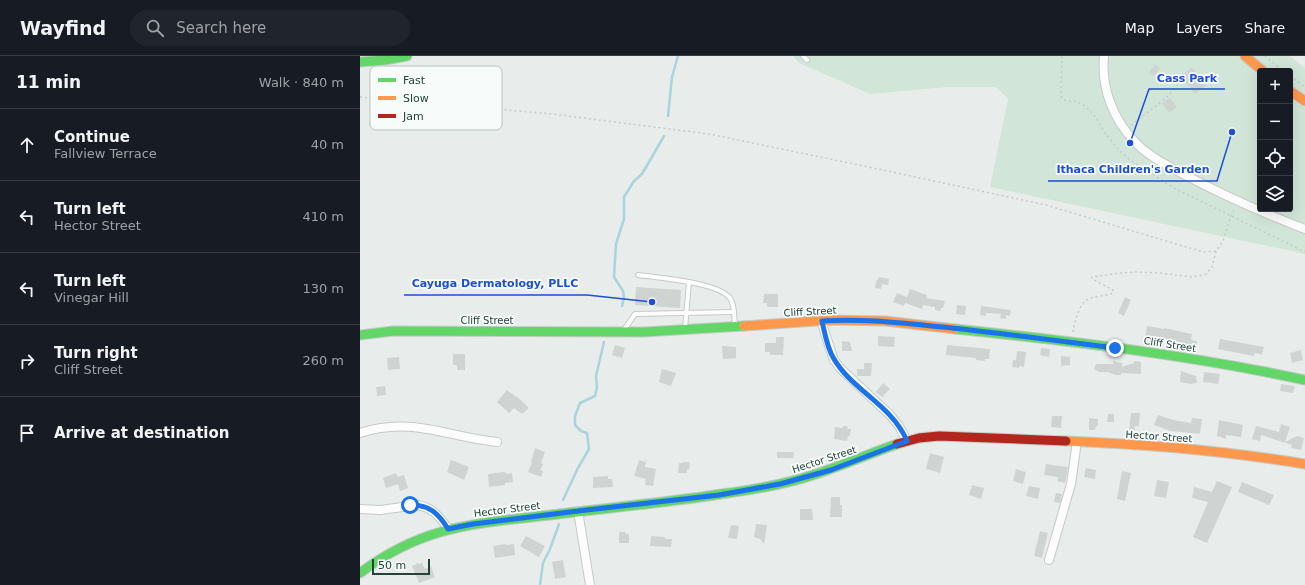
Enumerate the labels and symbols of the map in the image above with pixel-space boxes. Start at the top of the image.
legend [370,66,502,130]
callout: Cass Park [1149,66,1225,89]
text: Cass Park [1157,72,1218,85]
text: Fast [403,74,426,87]
text: Slow [403,92,429,105]
text: Jam [402,110,424,123]
callout: Ithaca Children's Garden [1048,158,1217,181]
text: Ithaca Children's Garden [1056,163,1210,176]
callout: Cayuga Dermatology, PLLC [404,272,587,295]
text: Cayuga Dermatology, PLLC [412,277,578,290]
street label: Cliff Street [783,305,837,318]
street label: Cliff Street [461,315,514,326]
street label: Cliff Street [1143,335,1197,354]
route end [1106,339,1124,357]
street label: Hector Street [1125,429,1193,444]
street label: Hector Street [791,444,858,475]
route start [401,496,419,514]
street label: Hector Street [473,500,541,519]
scale bar [372,557,430,576]

